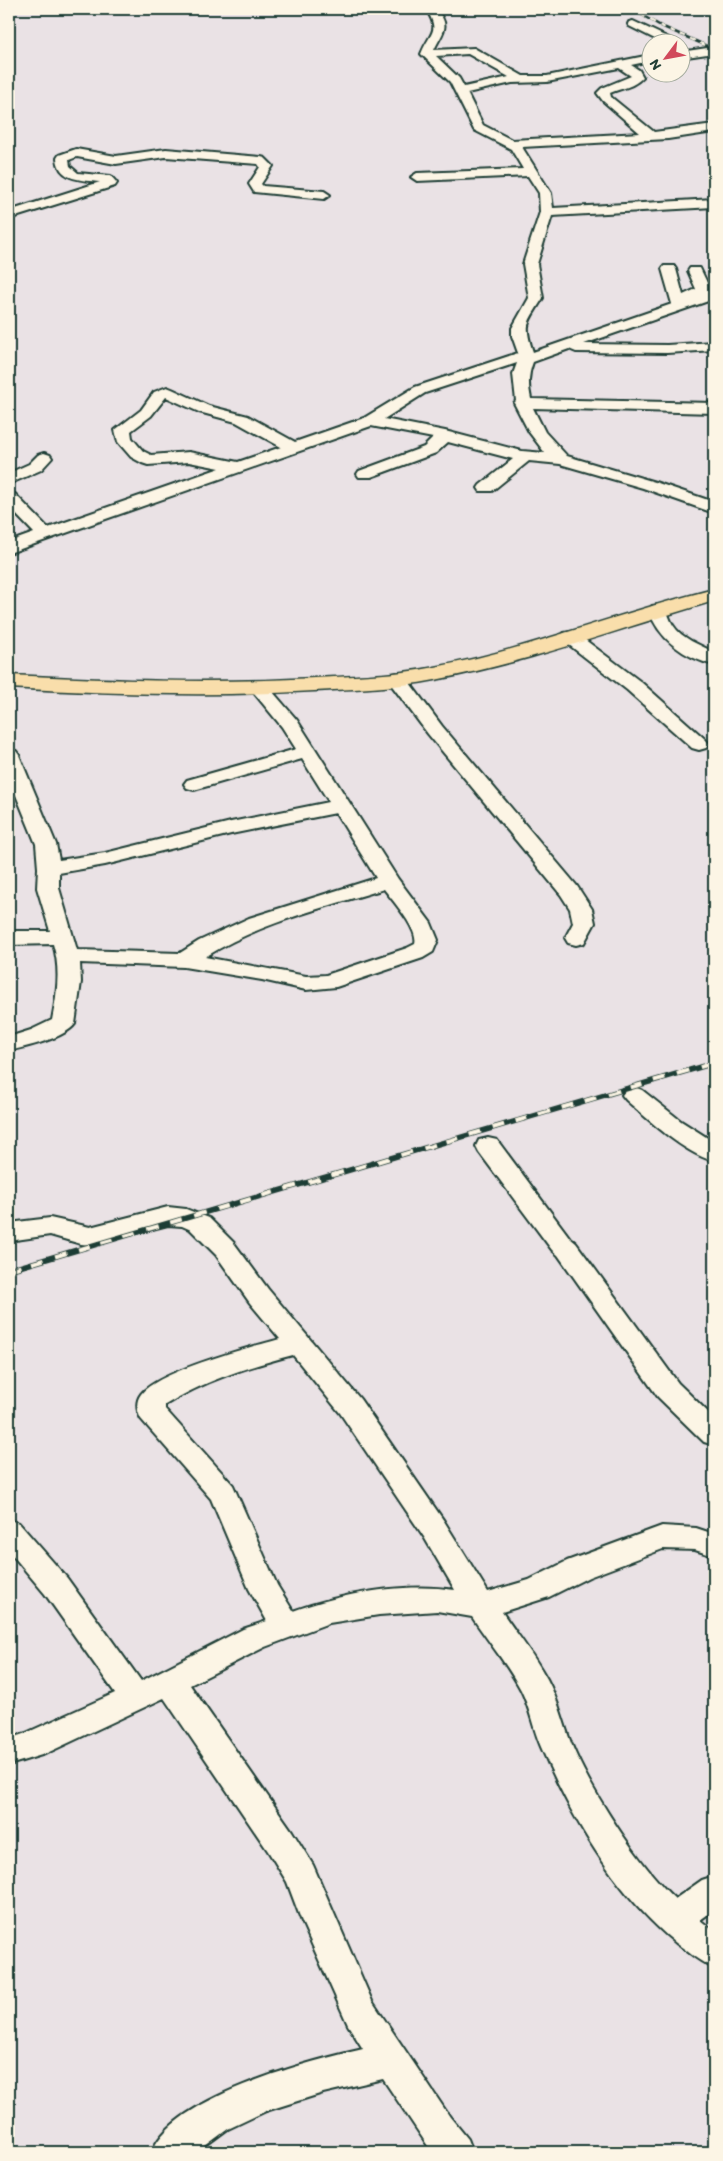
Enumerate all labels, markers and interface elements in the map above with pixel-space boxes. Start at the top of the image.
north arrow [640,32,690,82]
text: N [646,56,665,73]

